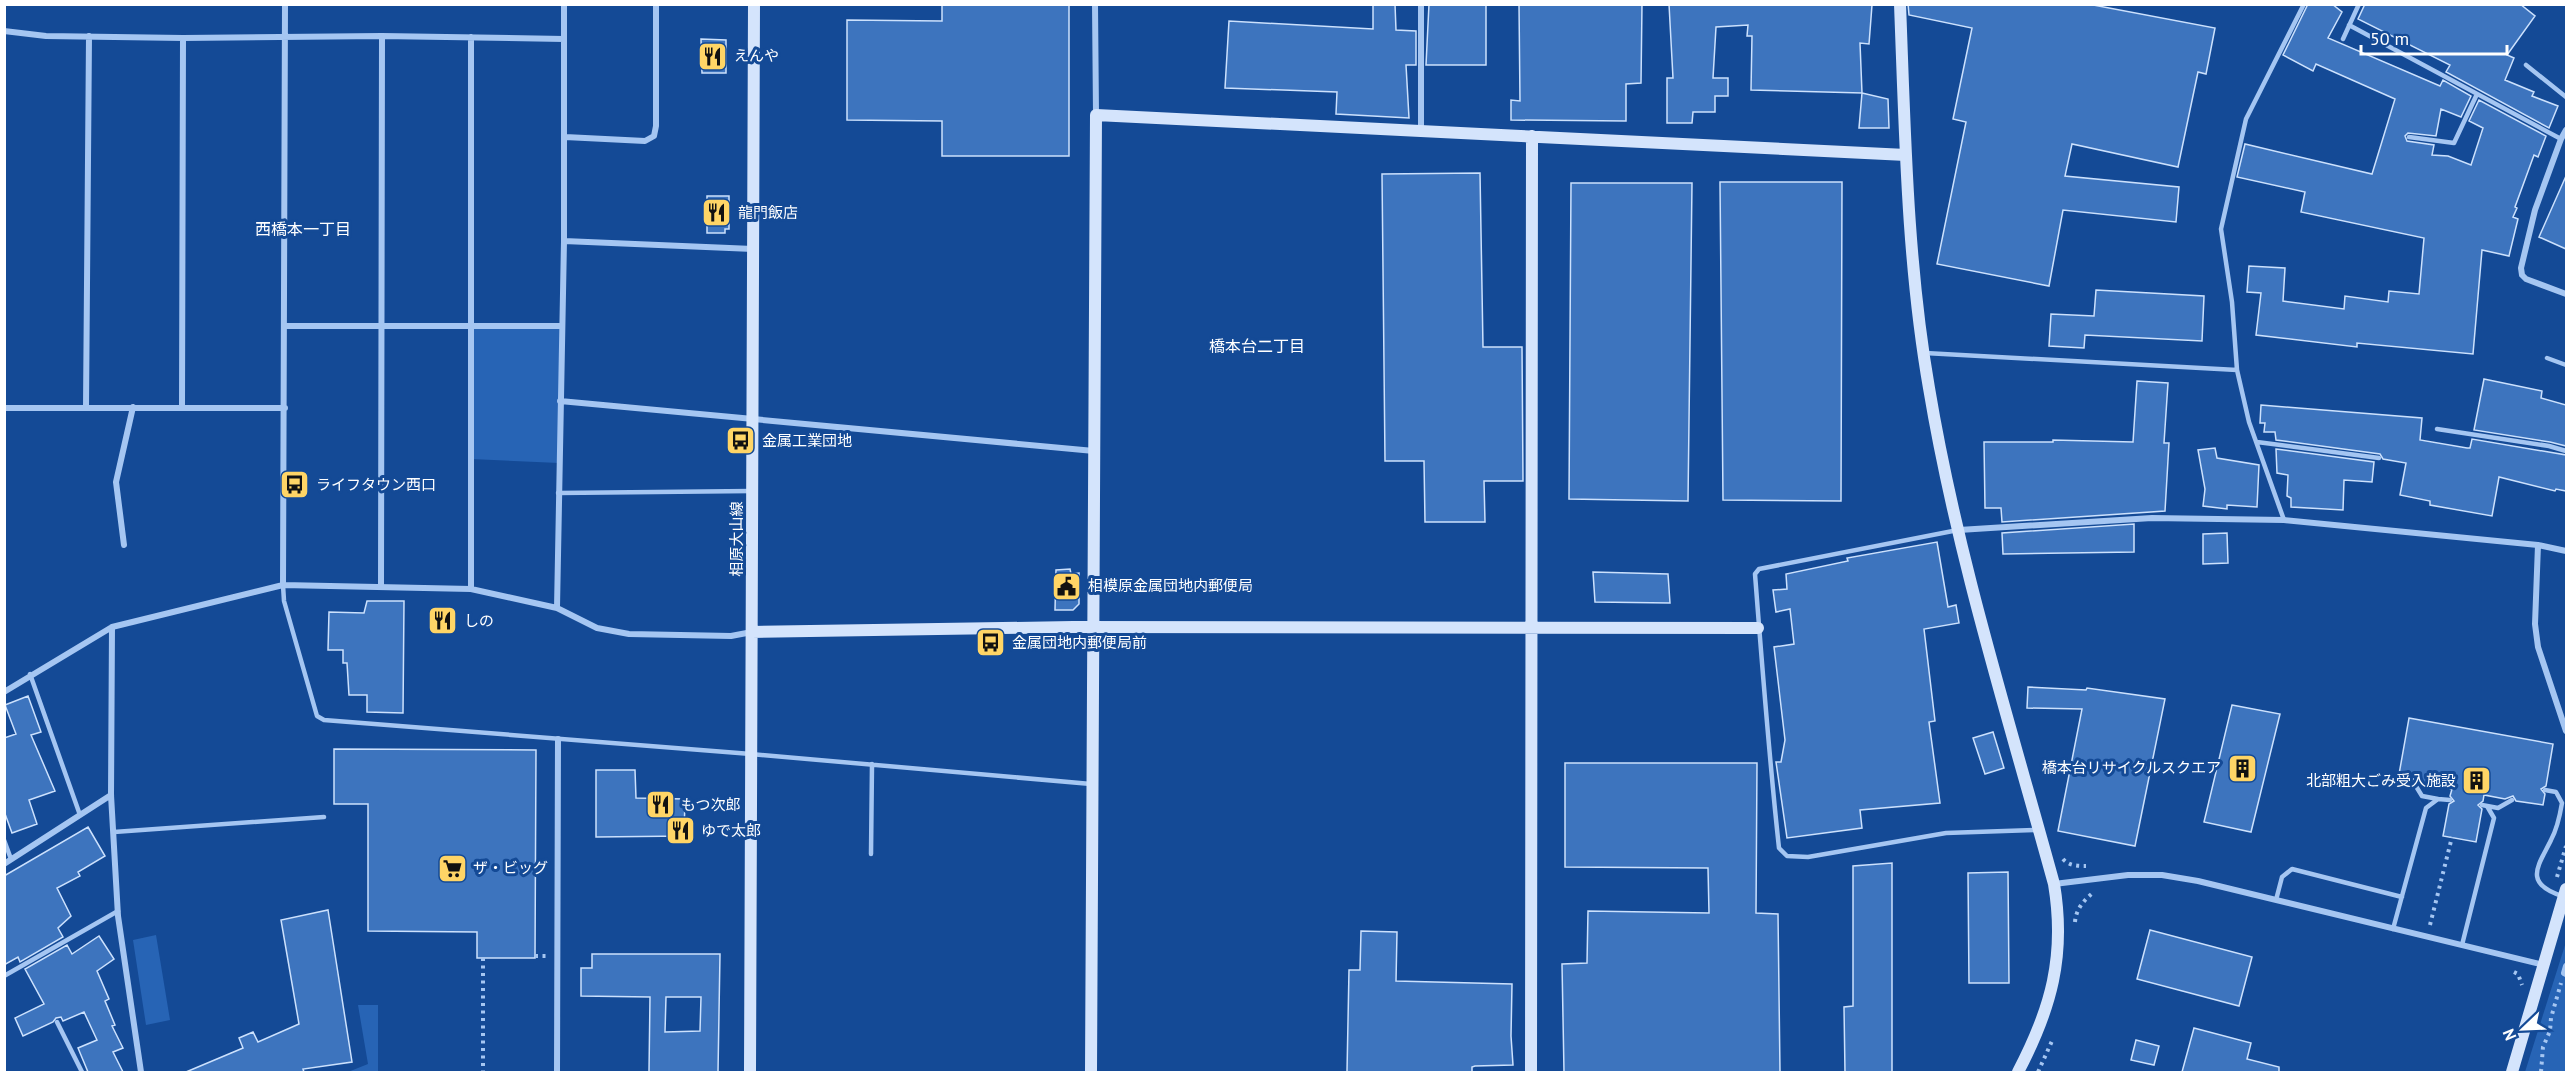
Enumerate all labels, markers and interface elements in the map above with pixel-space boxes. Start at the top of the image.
scale bar [2361,18,2506,56]
text: 50 m [2370,27,2409,50]
restaurant icon: えんや [697,40,729,72]
place label: えんや [734,46,779,65]
restaurant icon: 龍門飯店 [701,197,733,229]
place label: 龍門飯店 [738,203,798,222]
district label: 西橋本一丁目 [255,219,351,239]
district label: 橋本台二丁目 [1209,336,1305,356]
bus stop icon: 金属工業団地 [725,425,757,457]
place label: 金属工業団地 [762,431,852,450]
bus stop icon: ライフタウン西口 [279,469,311,501]
place label: ライフタウン西口 [316,475,436,494]
street label: 相原大山線 [727,501,746,577]
public building icon: 相模原金属団地内郵便局 [1051,570,1083,602]
place label: 相模原金属団地内郵便局 [1088,576,1253,595]
restaurant icon: しの [427,605,459,637]
place label: しの [464,611,494,630]
bus stop icon: 金属団地内郵便局前 [975,627,1007,659]
place label: 金属団地内郵便局前 [1012,633,1147,652]
building icon: 橋本台リサイクルスクエア [2226,752,2258,784]
place label: 橋本台リサイクルスクエア [2042,758,2221,777]
building icon: 北部粗大ごみ受入施設 [2461,765,2493,797]
place label: 北部粗大ごみ受入施設 [2306,771,2456,790]
restaurant icon: もつ次郎 [644,789,676,821]
place label: もつ次郎 [681,795,740,814]
restaurant icon: ゆで太郎 [664,815,696,847]
place label: ゆで太郎 [701,821,761,840]
supermarket icon: ザ・ビッグ [436,852,468,884]
place label: ザ・ビッグ [473,858,548,877]
north arrow [2493,999,2553,1059]
text: N [2498,1026,2520,1044]

